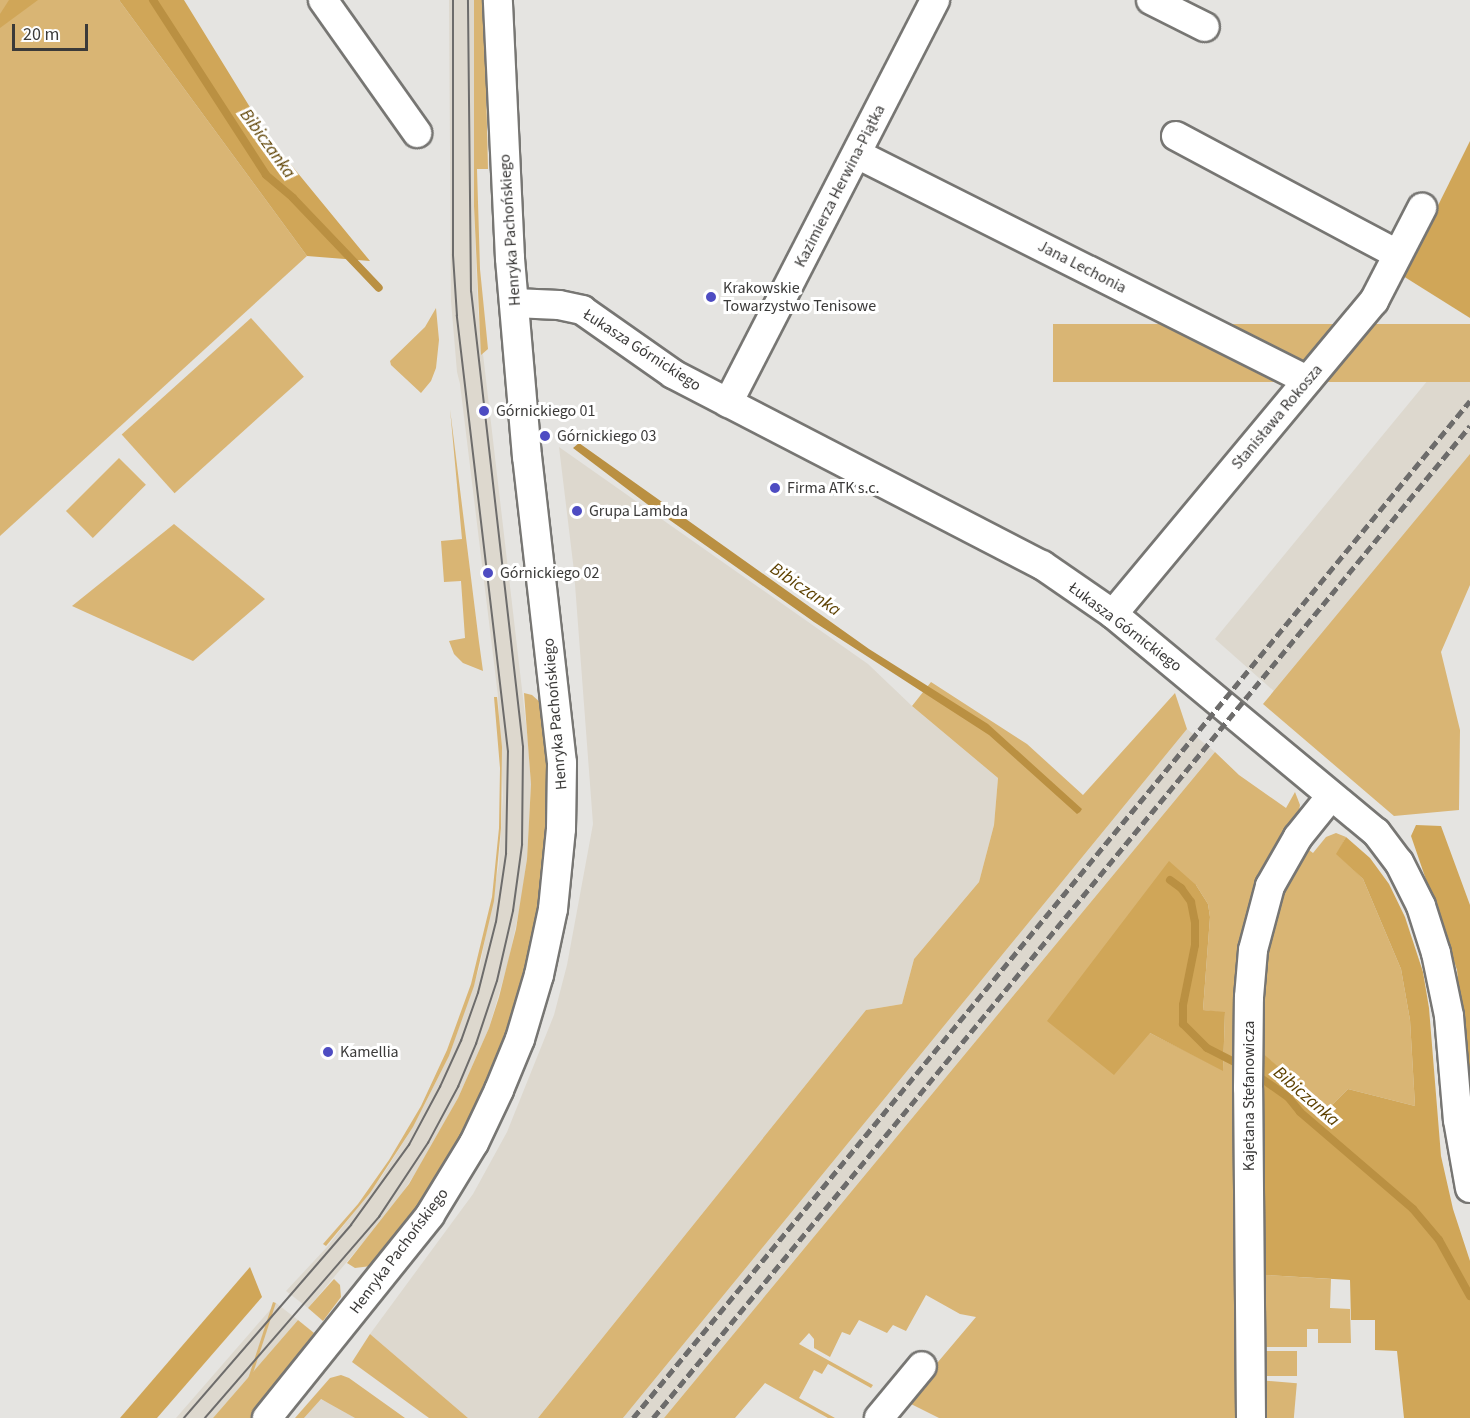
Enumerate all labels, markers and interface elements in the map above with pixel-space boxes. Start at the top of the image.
scale bar [15,12,92,50]
text: 20 m [23,22,59,47]
street label: Kazimierza Herwina-Piątka [791,101,889,271]
water label: Bibiczanka [235,105,299,183]
street label: Henryka Pachońskiego [495,153,525,307]
street label: Jana Lechonia [1035,236,1129,298]
place label: Krakowskie Towarzystwo Tenisowe [723,278,876,316]
marker: Krakowskie Towarzystwo Tenisowe [704,290,718,304]
street label: Łukasza Górnickiego [579,305,705,395]
street label: Stanisława Rokosza [1227,361,1327,473]
place label: Górnickiego 01 [496,401,595,421]
marker: Górnickiego 01 [477,404,491,418]
place label: Górnickiego 03 [557,426,656,446]
marker: Górnickiego 03 [538,429,552,443]
place label: Firma ATK s.c. [787,478,880,498]
marker: Firma ATK s.c. [768,481,782,495]
place label: Grupa Lambda [589,501,688,521]
marker: Grupa Lambda [570,504,584,518]
water label: Bibiczanka [766,559,844,621]
place label: Górnickiego 02 [500,563,599,583]
marker: Górnickiego 02 [481,566,495,580]
street label: Łukasza Górnickiego [1065,578,1185,676]
street label: Henryka Pachońskiego [539,637,571,791]
street label: Kajetana Stefanowicza [1239,1021,1259,1171]
place label: Kamellia [340,1042,399,1062]
marker: Kamellia [321,1045,335,1059]
water label: Bibiczanka [1269,1062,1343,1132]
street label: Henryka Pachońskiego [346,1184,452,1318]

